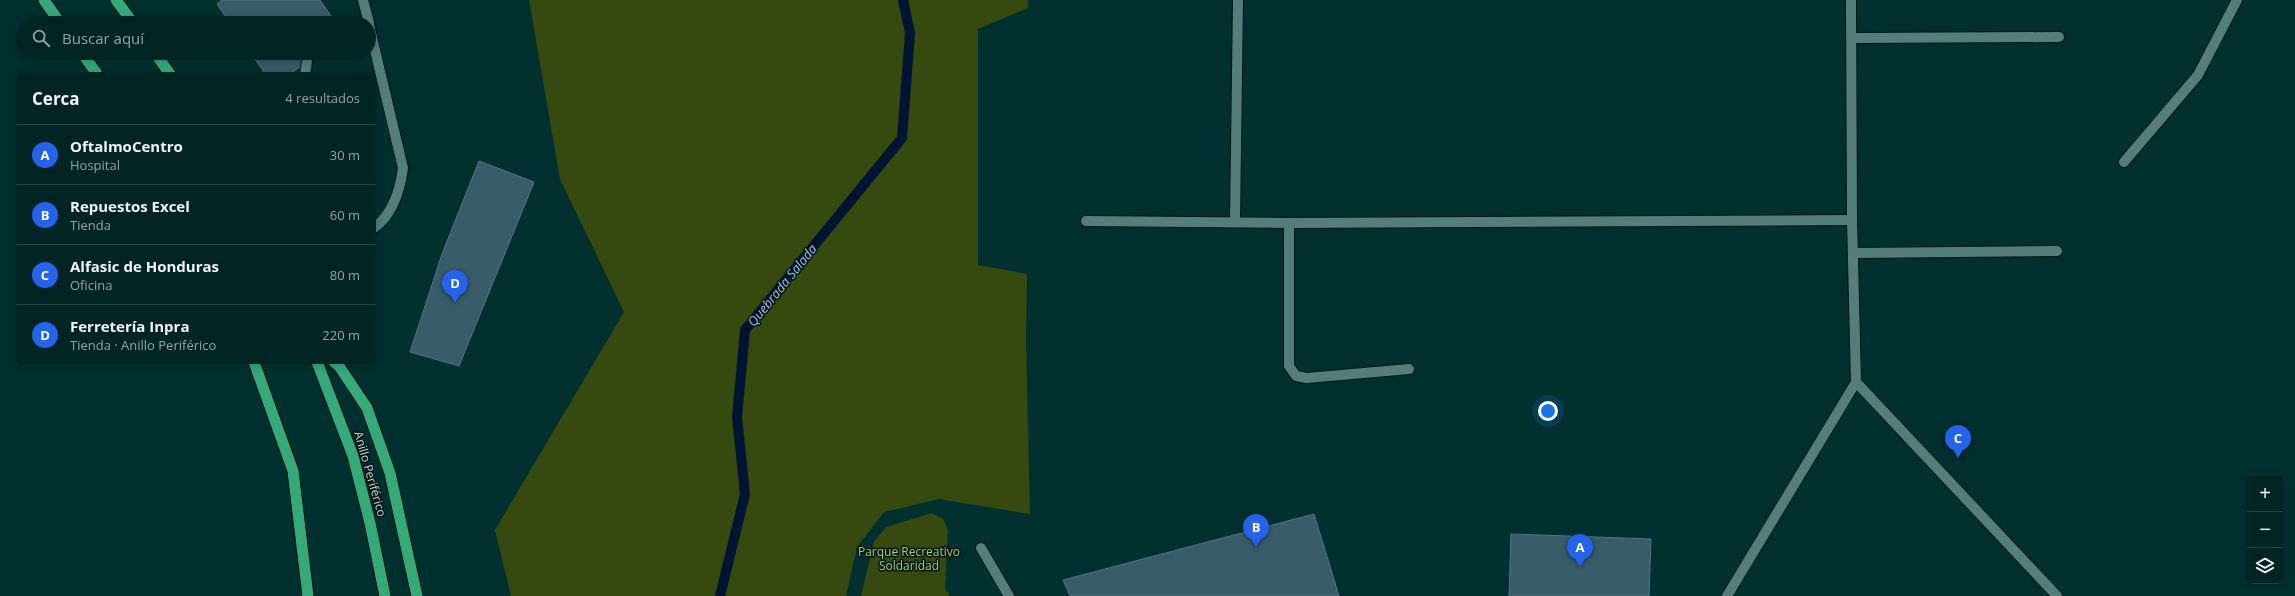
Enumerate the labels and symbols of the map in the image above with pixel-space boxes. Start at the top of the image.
water label: Quebrada Salada [743,240,821,330]
pin: D [442,270,468,303]
your location [1538,401,1558,421]
pin: C [1945,425,1971,458]
street label: Anillo Periférico [350,429,391,518]
pin: B [1243,514,1269,547]
pin: A [1567,534,1593,567]
park label: Parque Recreativo Soldaridad [858,543,960,574]

